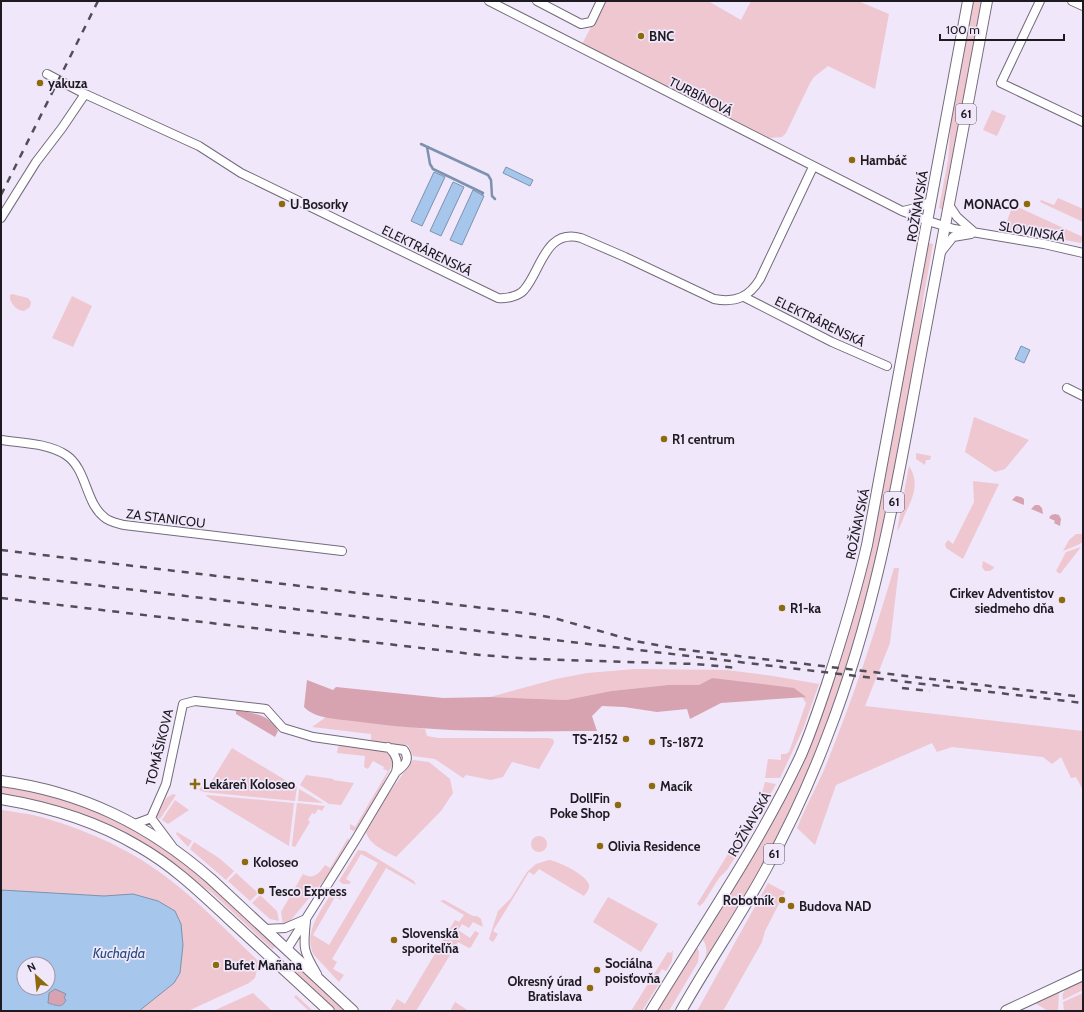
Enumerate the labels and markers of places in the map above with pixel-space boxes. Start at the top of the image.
place label: BNC [649,28,674,44]
marker: BNC [636,31,646,41]
place label: yakuza [48,75,88,91]
marker: yakuza [35,78,45,88]
place label: Hambáč [860,152,907,168]
marker: Hambáč [847,155,857,165]
place label: U Bosorky [290,196,348,212]
place label: MONACO [964,196,1019,212]
marker: U Bosorky [277,199,287,209]
marker: MONACO [1022,199,1032,209]
place label: R1 centrum [672,431,735,447]
marker: R1 centrum [659,434,669,444]
place label: Cirkev Adventistov siedmeho dňa [950,585,1055,616]
marker: Cirkev Adventistov siedmeho dňa [1057,595,1067,605]
place label: R1-ka [790,600,822,616]
marker: R1-ka [777,603,787,613]
place label: TS-2152 [572,731,618,747]
marker: TS-2152 [621,734,631,744]
place label: Ts-1872 [660,734,704,750]
marker: Ts-1872 [647,737,657,747]
place label: Lekáreň Koloseo [203,776,296,792]
place label: Macík [660,778,693,794]
marker: Lekáreň Koloseo [190,779,200,789]
marker: Macík [647,781,657,791]
place label: DollFin Poke Shop [550,790,611,821]
marker: DollFin Poke Shop [613,800,623,810]
place label: Olivia Residence [608,838,701,854]
marker: Olivia Residence [595,841,605,851]
place label: Koloseo [253,854,299,870]
marker: Koloseo [240,857,250,867]
place label: Tesco Express [269,883,347,899]
marker: Tesco Express [256,886,266,896]
place label: Robotník [723,892,775,908]
marker: Robotník [777,895,787,905]
place label: Budova NAD [799,898,871,914]
marker: Budova NAD [786,901,796,911]
place label: Slovenská sporiteľňa [402,925,459,956]
marker: Slovenská sporiteľňa [389,935,399,945]
place label: Sociálna poisťovňa [605,955,661,986]
place label: Bufet Mañana [224,957,303,973]
marker: Bufet Mañana [211,960,221,970]
marker: Sociálna poisťovňa [592,965,602,975]
place label: Okresný úrad Bratislava [507,973,583,1004]
marker: Okresný úrad Bratislava [585,983,595,993]

